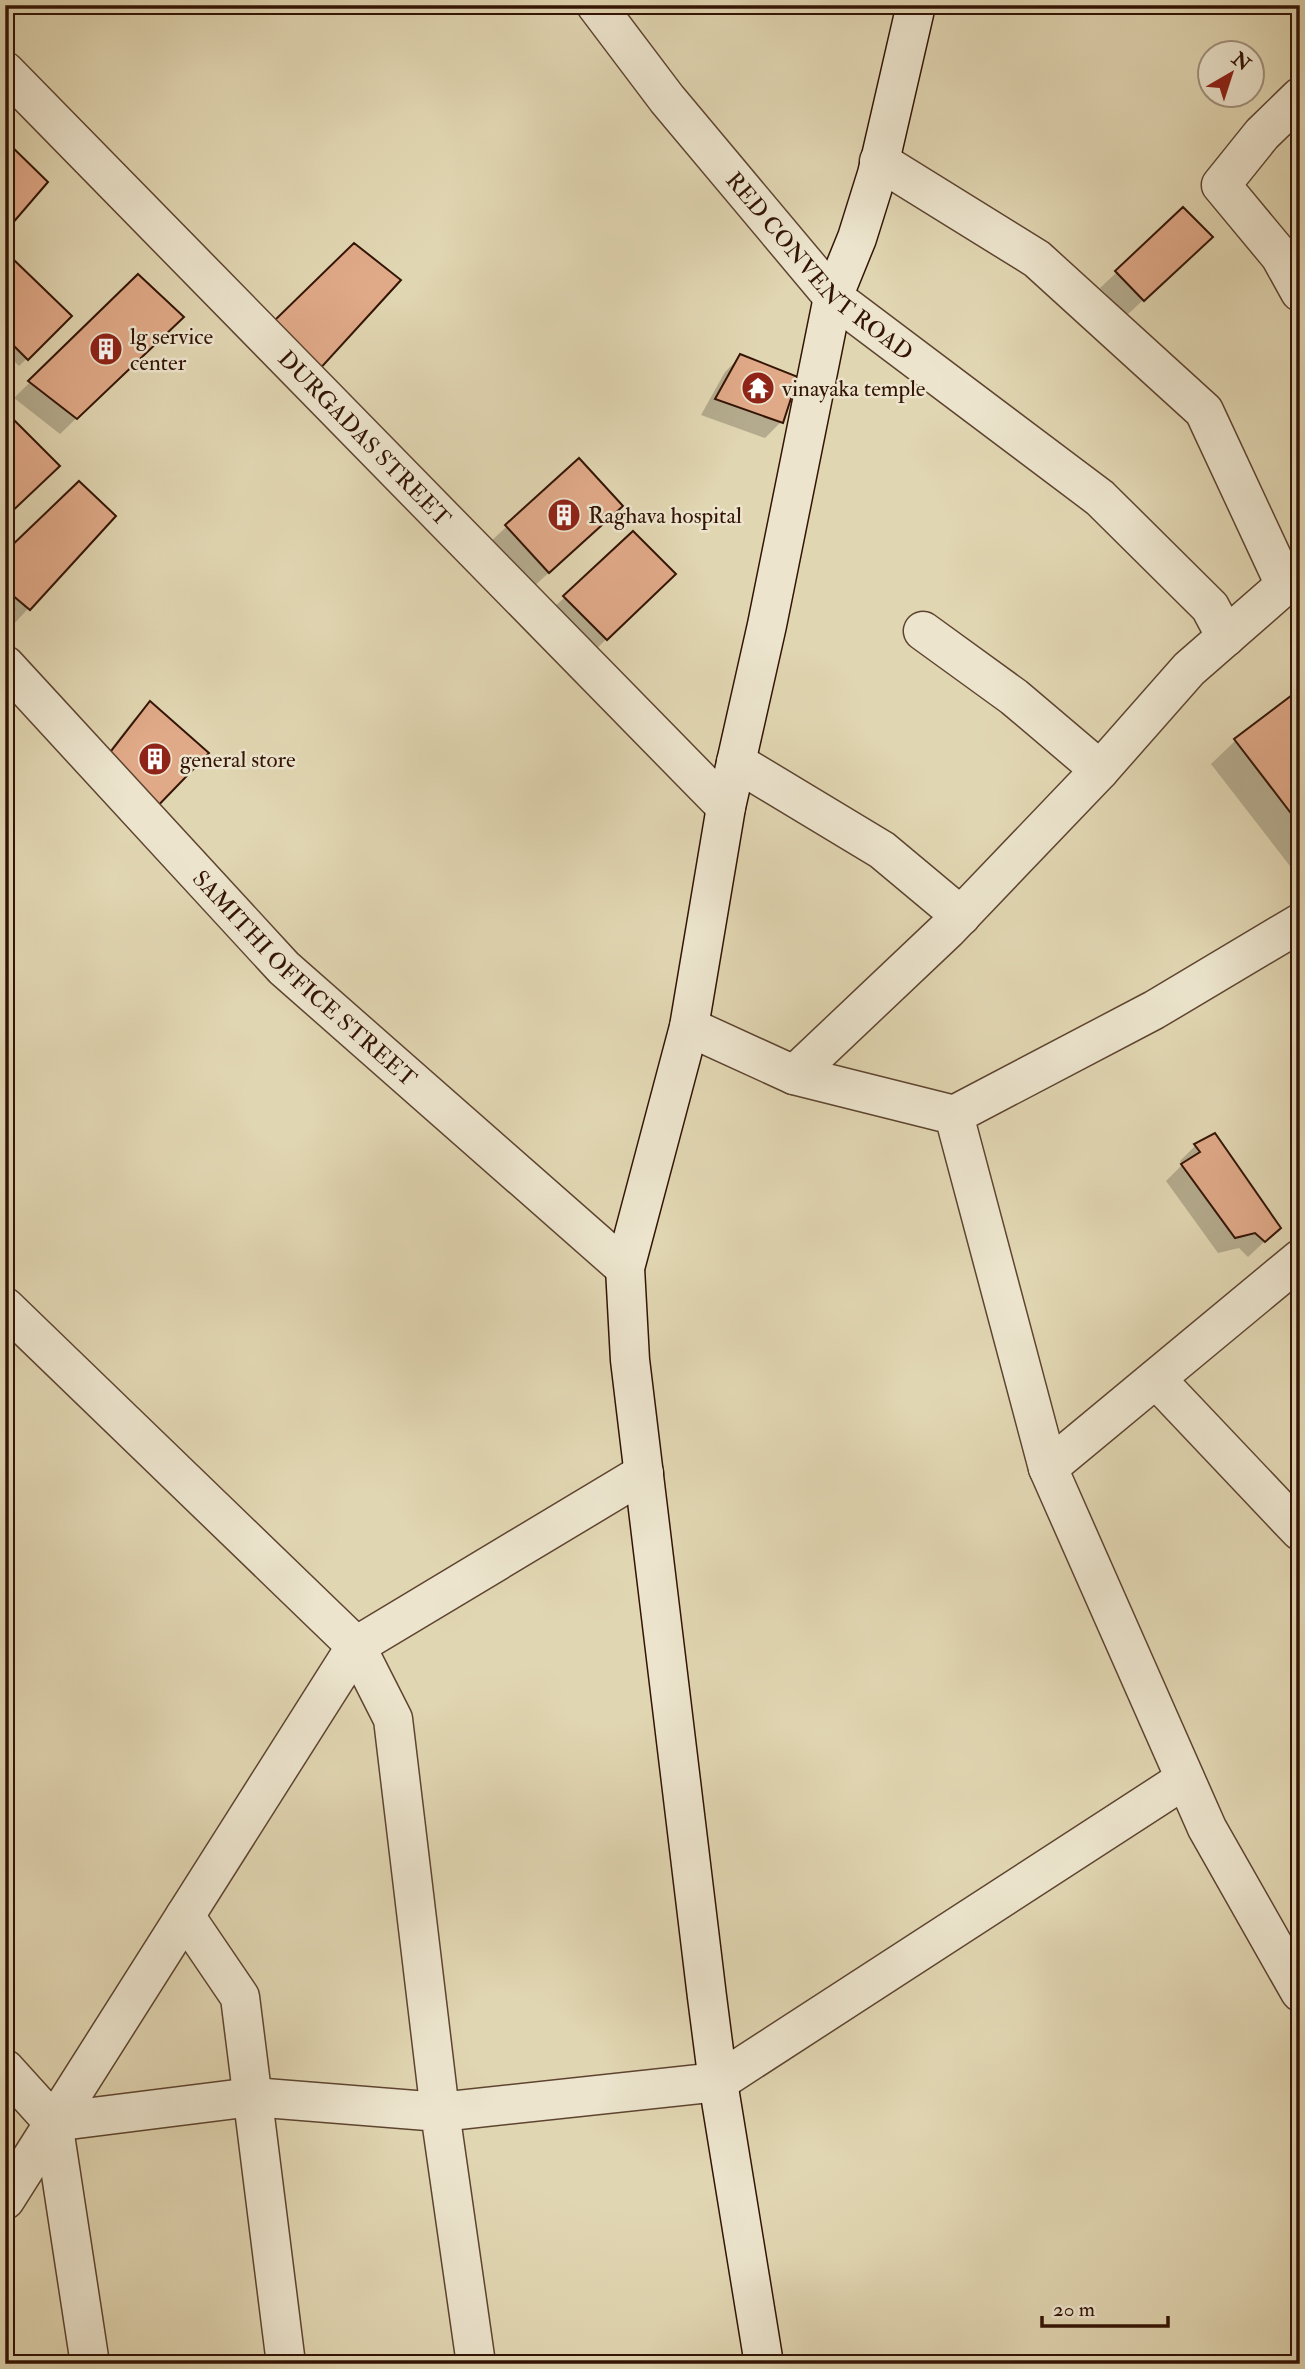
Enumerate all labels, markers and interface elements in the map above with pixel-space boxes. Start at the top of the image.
north arrow [1196,38,1266,108]
text: N [1226,46,1256,77]
street label: RED CONVENT ROAD [720,166,919,367]
place label: lg service center [130,322,214,377]
building icon: lg service center [87,330,125,368]
street label: DURGADAS STREET [272,344,457,532]
temple icon: vinayaka temple [739,369,777,407]
place label: vinayaka temple [781,374,926,404]
building icon: Raghava hospital [545,496,583,534]
place label: Raghava hospital [588,501,742,531]
building icon: general store [136,740,174,778]
place label: general store [180,745,296,774]
street label: SAMITHI OFFICE STREET [187,864,423,1093]
scale bar [1042,2285,1168,2329]
text: 20 m [1053,2296,1095,2323]

